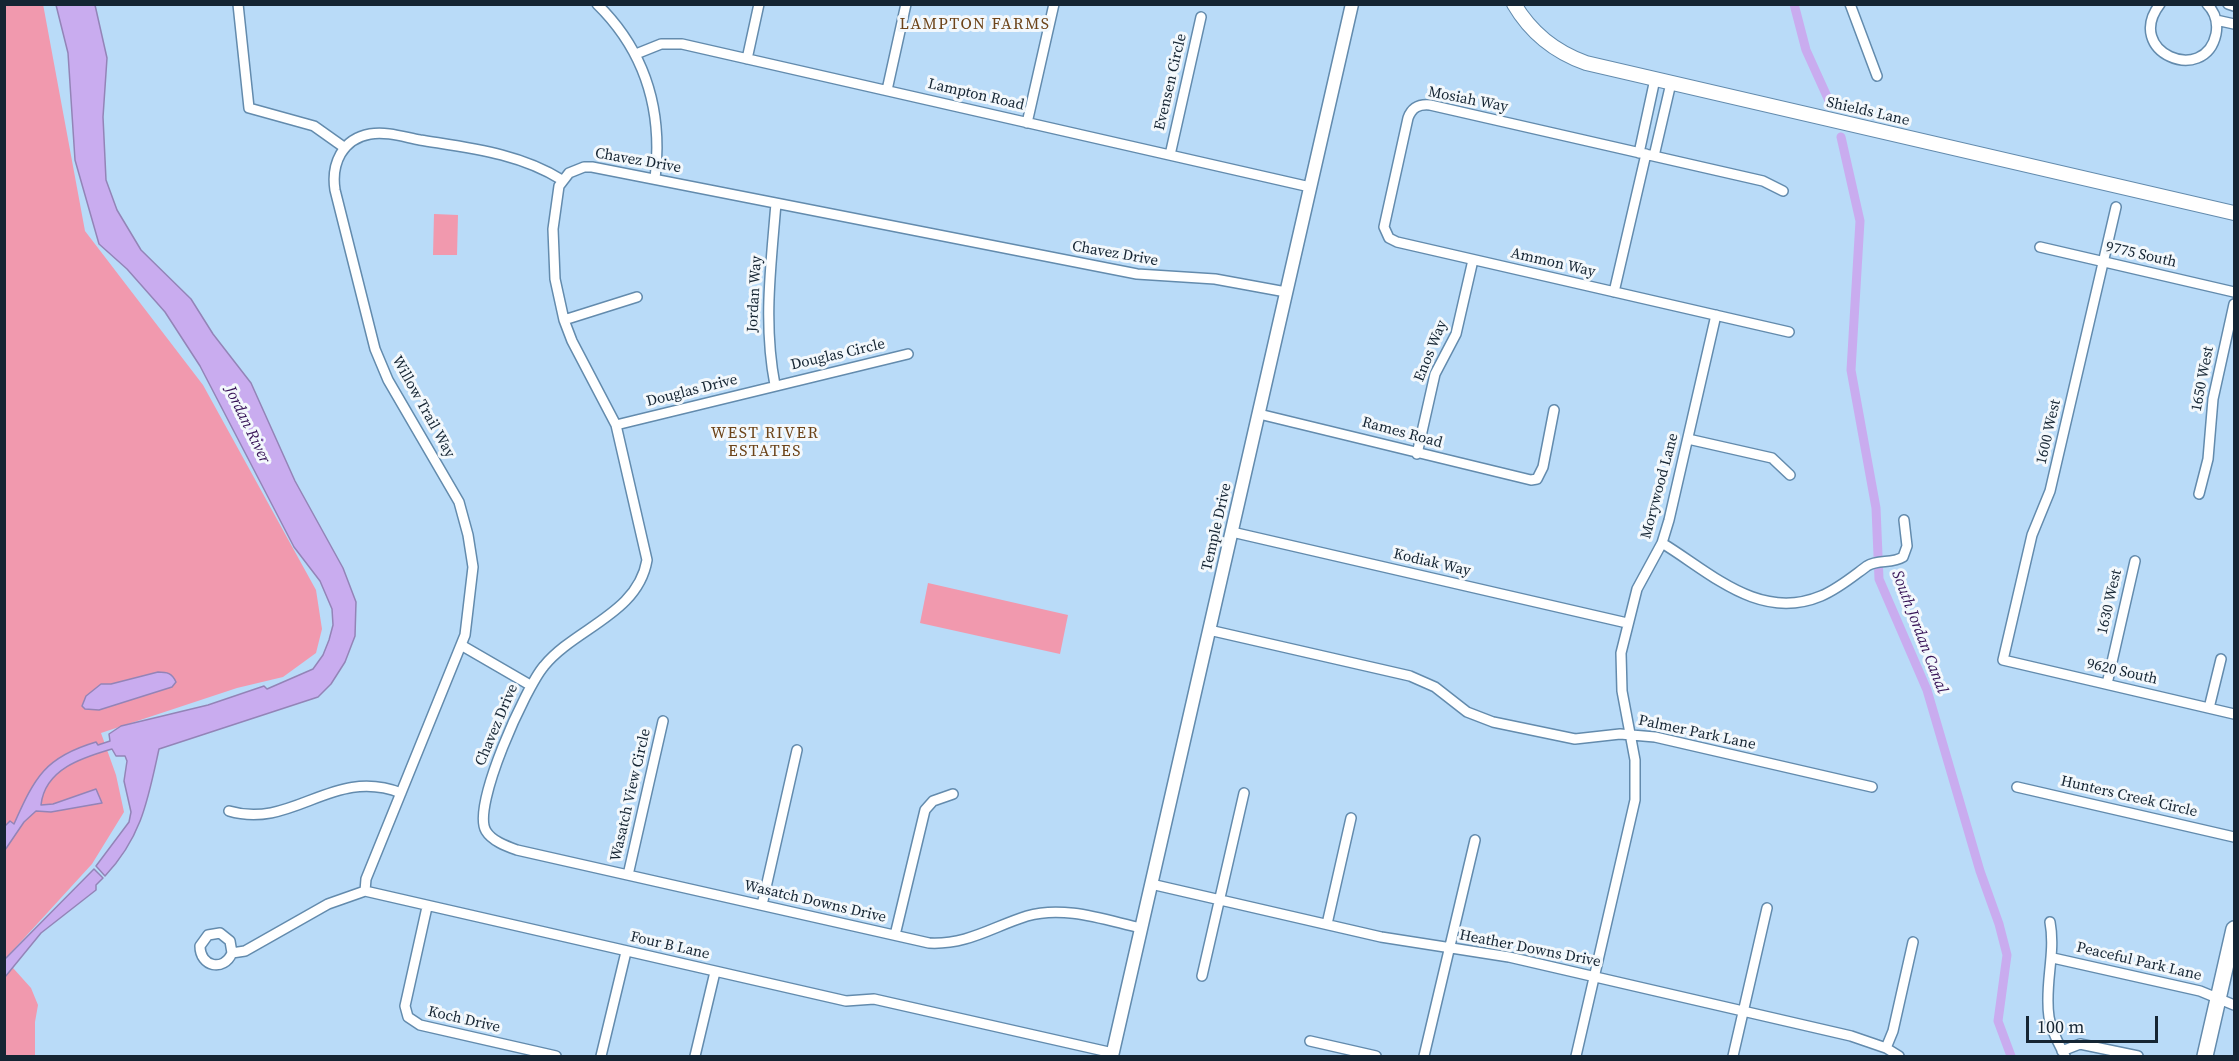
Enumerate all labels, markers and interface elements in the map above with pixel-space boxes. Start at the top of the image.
district label: LAMPTON FARMS [899,15,1051,35]
street label: Evensen Circle [1151,32,1191,132]
street label: Lampton Road [926,75,1026,115]
street label: Mosiah Way [1426,83,1510,117]
street label: Shields Lane [1825,94,1911,130]
street label: Chavez Drive [593,145,683,177]
street label: Chavez Drive [1070,238,1160,270]
street label: 9775 South [2104,238,2178,272]
street label: Ammon Way [1509,245,1597,281]
street label: Jordan Way [744,255,766,333]
street label: Enos Way [1410,318,1452,384]
street label: Douglas Circle [789,335,887,375]
street label: 1650 West [2188,345,2218,413]
street label: Willow Trail Way [387,353,459,461]
street label: Douglas Drive [645,371,739,411]
water label: Jordan River [220,383,274,467]
street label: 1600 West [2033,398,2065,466]
street label: Rames Road [1360,414,1444,452]
district label: WEST RIVER ESTATES [711,424,819,462]
street label: Morywood Lane [1637,431,1683,541]
street label: Temple Drive [1198,481,1236,573]
street label: Kodiak Way [1392,545,1472,581]
water label: South Jordan Canal [1887,568,1951,696]
street label: 1630 West [2094,568,2126,636]
street label: 9620 South [2085,655,2159,689]
street label: Chavez Drive [472,681,522,769]
street label: Palmer Park Lane [1637,712,1757,754]
street label: Wasatch View Circle [607,727,655,863]
street label: Hunters Creek Circle [2059,772,2199,822]
street label: Wasatch Downs Drive [742,877,888,927]
street label: Heather Downs Drive [1458,926,1602,972]
street label: Four B Lane [629,928,711,964]
street label: Peaceful Park Lane [2075,939,2203,985]
street label: Koch Drive [426,1003,502,1037]
scale bar [2029,1004,2161,1042]
text: 100 m [2037,1014,2084,1039]

